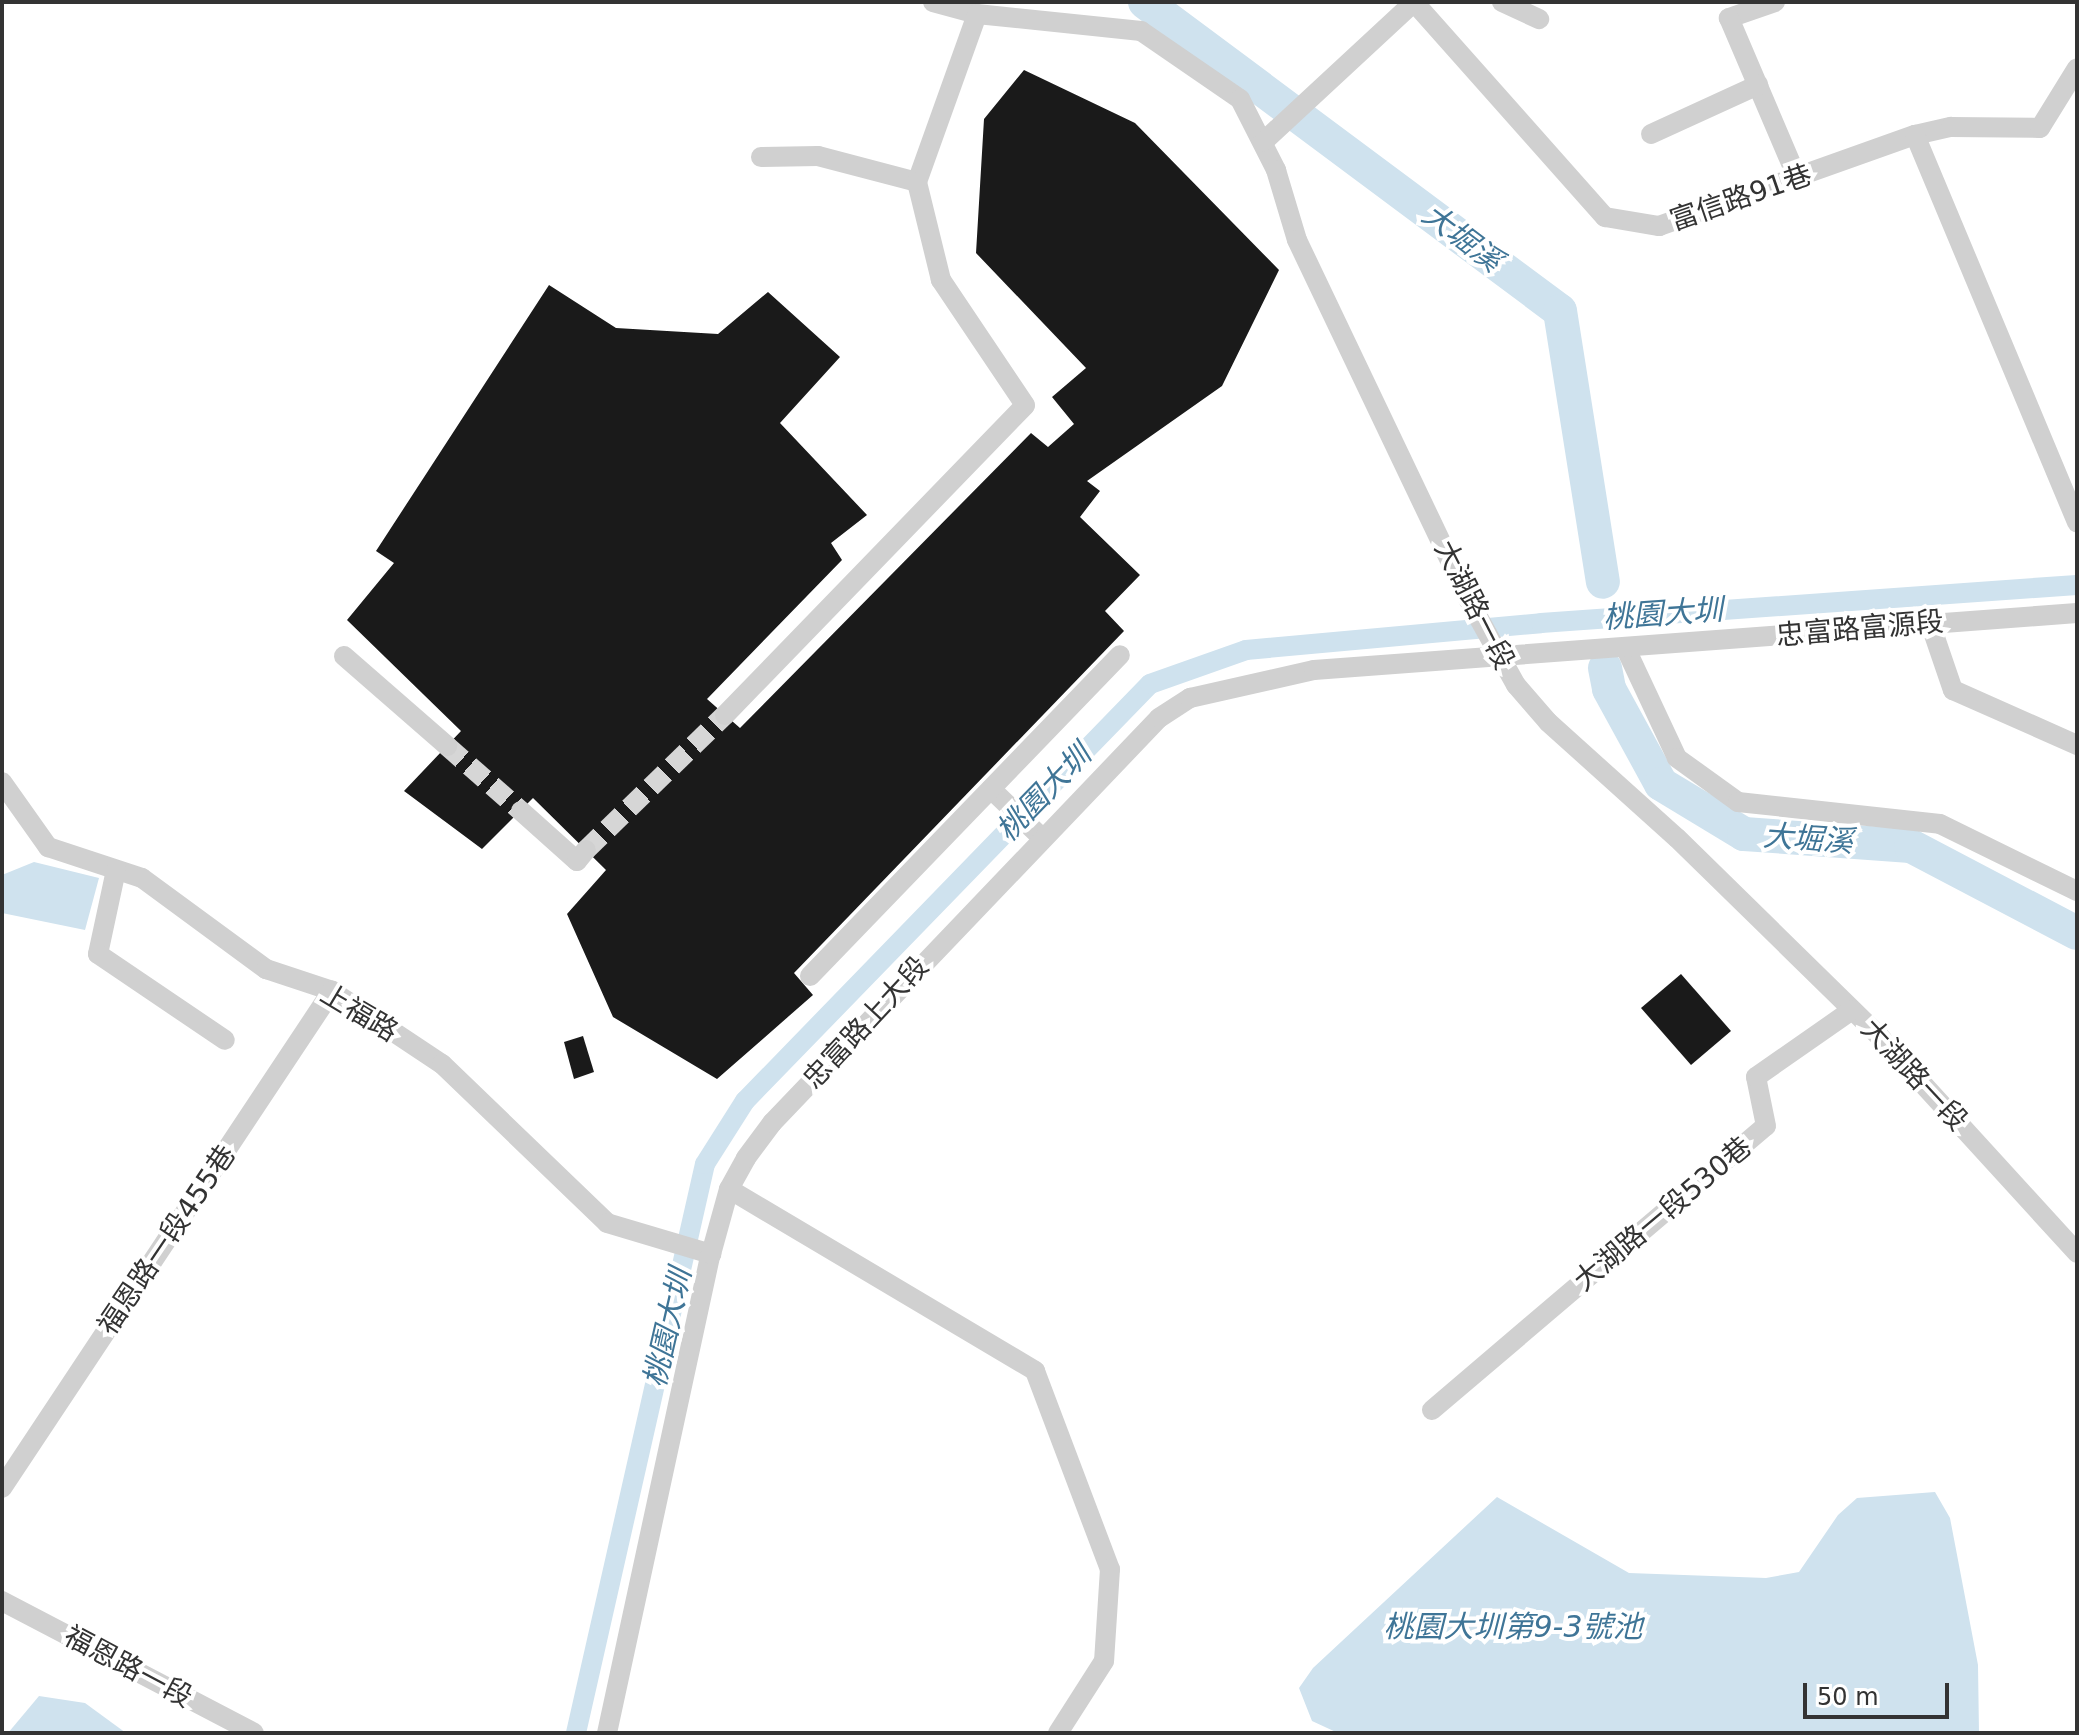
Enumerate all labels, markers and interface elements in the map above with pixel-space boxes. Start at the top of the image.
street label: 富信路91巷 [1666,158,1816,238]
water label: 大堀溪 [1415,197,1509,279]
street label: 大湖路一段 [1427,535,1521,675]
water label: 桃園大圳 [1602,592,1724,636]
street label: 忠富路富源段 [1775,605,1945,653]
water label: 桃園大圳 [989,737,1099,849]
water label: 大堀溪 [1762,818,1854,860]
street label: 忠富路上大段 [796,950,936,1096]
street label: 上福路 [314,977,404,1049]
street label: 大湖路一段 [1854,1012,1974,1138]
street label: 大湖路一段530巷 [1567,1130,1759,1298]
street label: 福恩路一段455巷 [91,1139,243,1341]
water label: 桃園大圳 [637,1265,699,1391]
water label: 桃園大圳第9-3號池 [1384,1609,1642,1645]
street label: 福恩路一段 [58,1619,198,1715]
scale bar [1807,1667,1953,1717]
text: 50 m [1817,1683,1879,1711]

